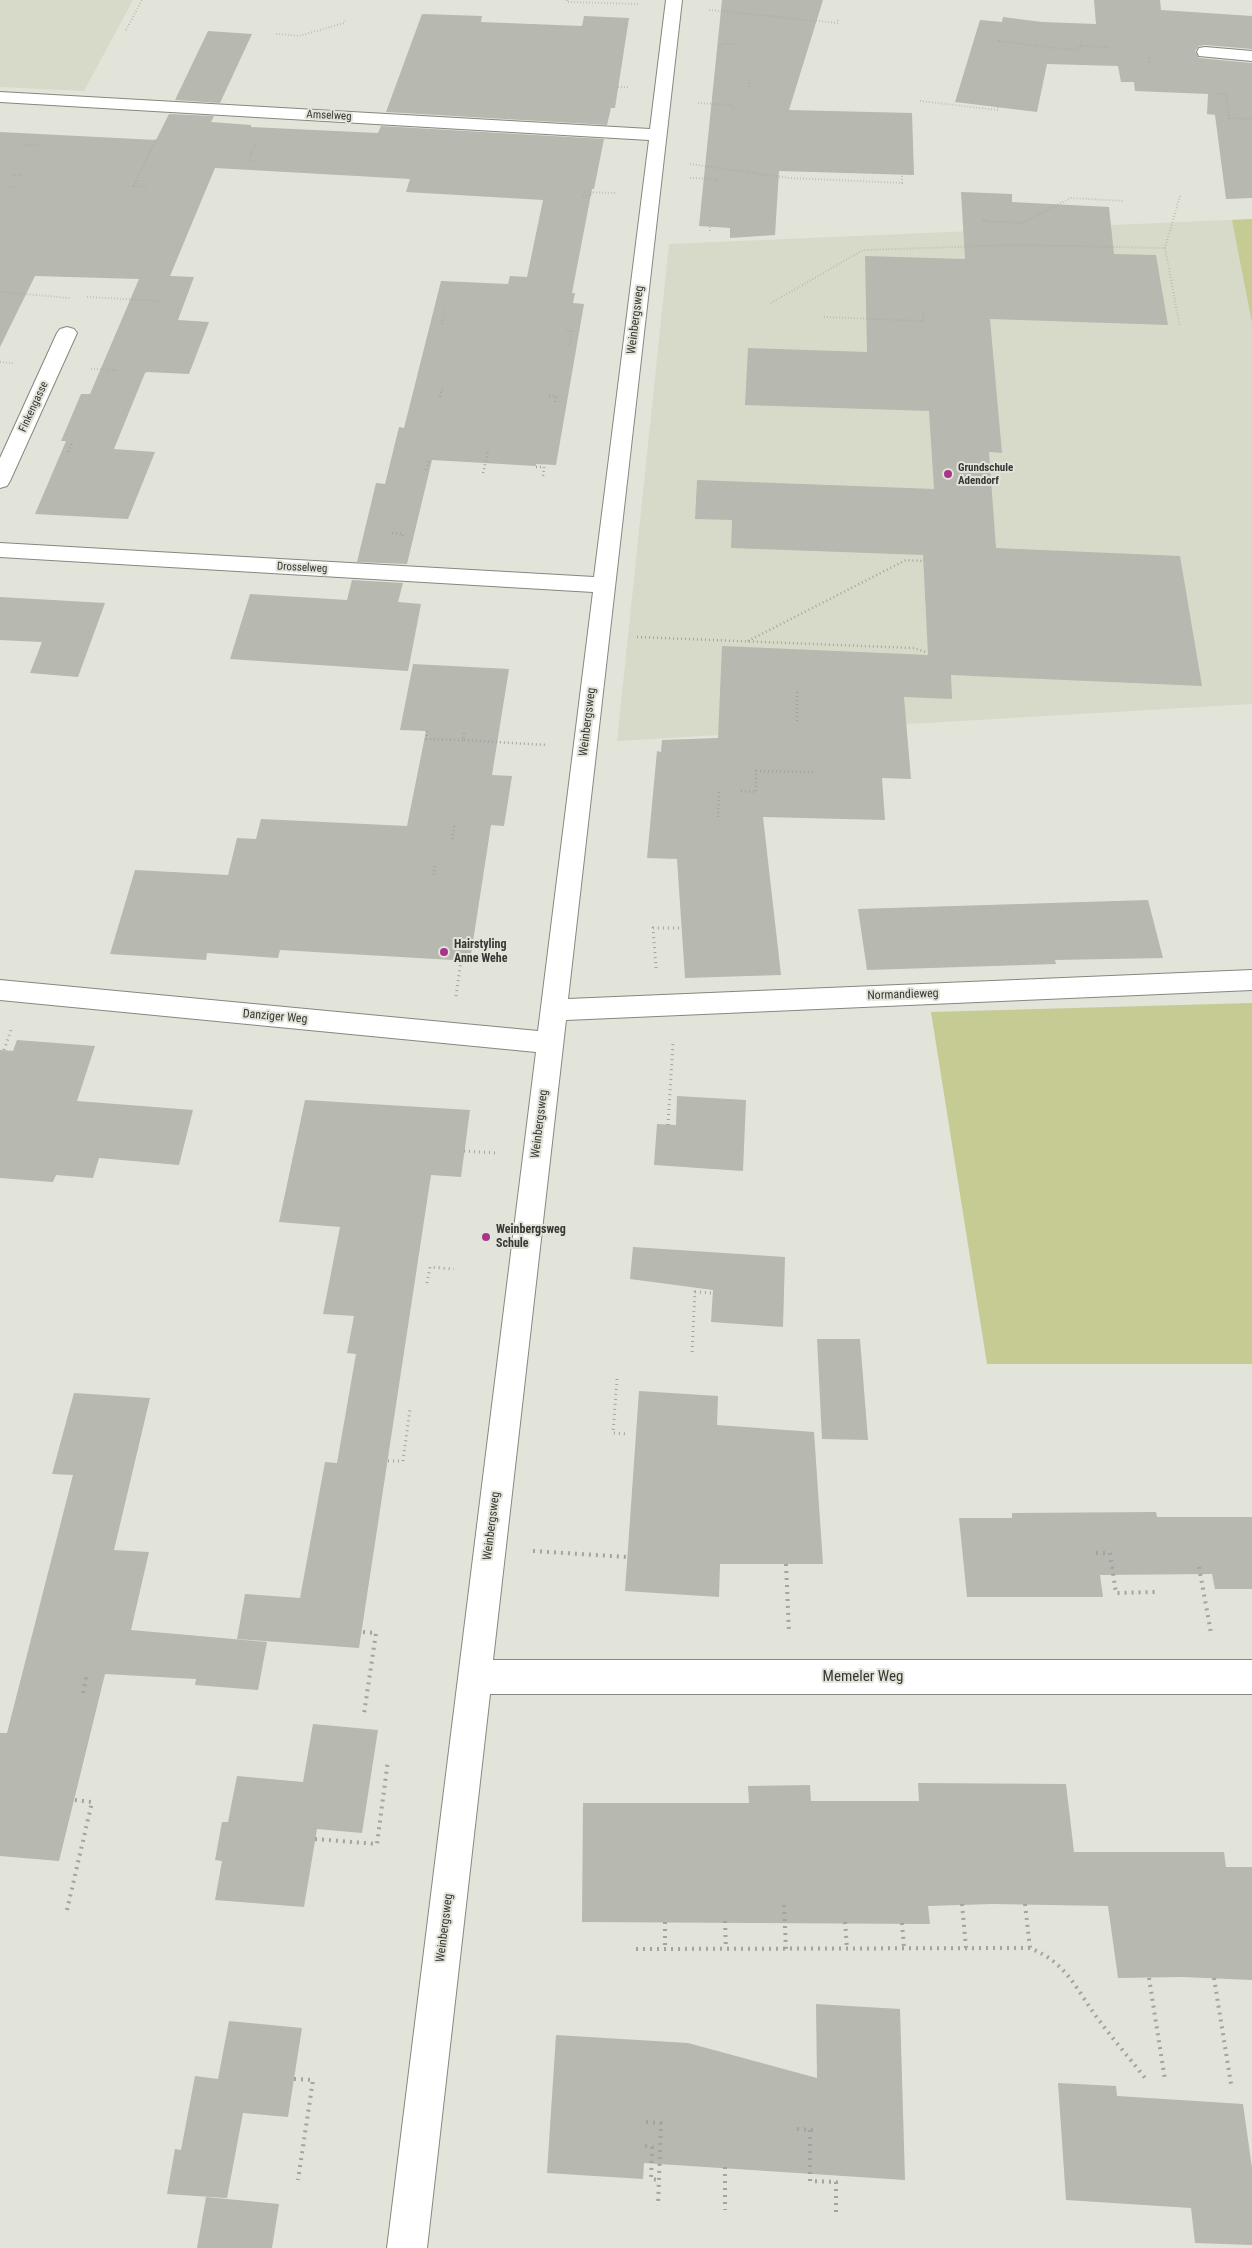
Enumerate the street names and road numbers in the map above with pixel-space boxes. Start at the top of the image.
street label: Amselweg [306,108,352,124]
street label: Weinbergsweg [625,285,647,355]
street label: Finkengasse [17,380,51,434]
street label: Drosselweg [276,560,328,576]
street label: Weinbergsweg [577,687,599,757]
street label: Normandieweg [867,987,939,1003]
street label: Danziger Weg [242,1007,308,1027]
street label: Weinbergsweg [529,1089,551,1159]
street label: Weinbergsweg [481,1491,503,1561]
street label: Memeler Weg [823,1668,903,1686]
street label: Weinbergsweg [434,1893,456,1963]

